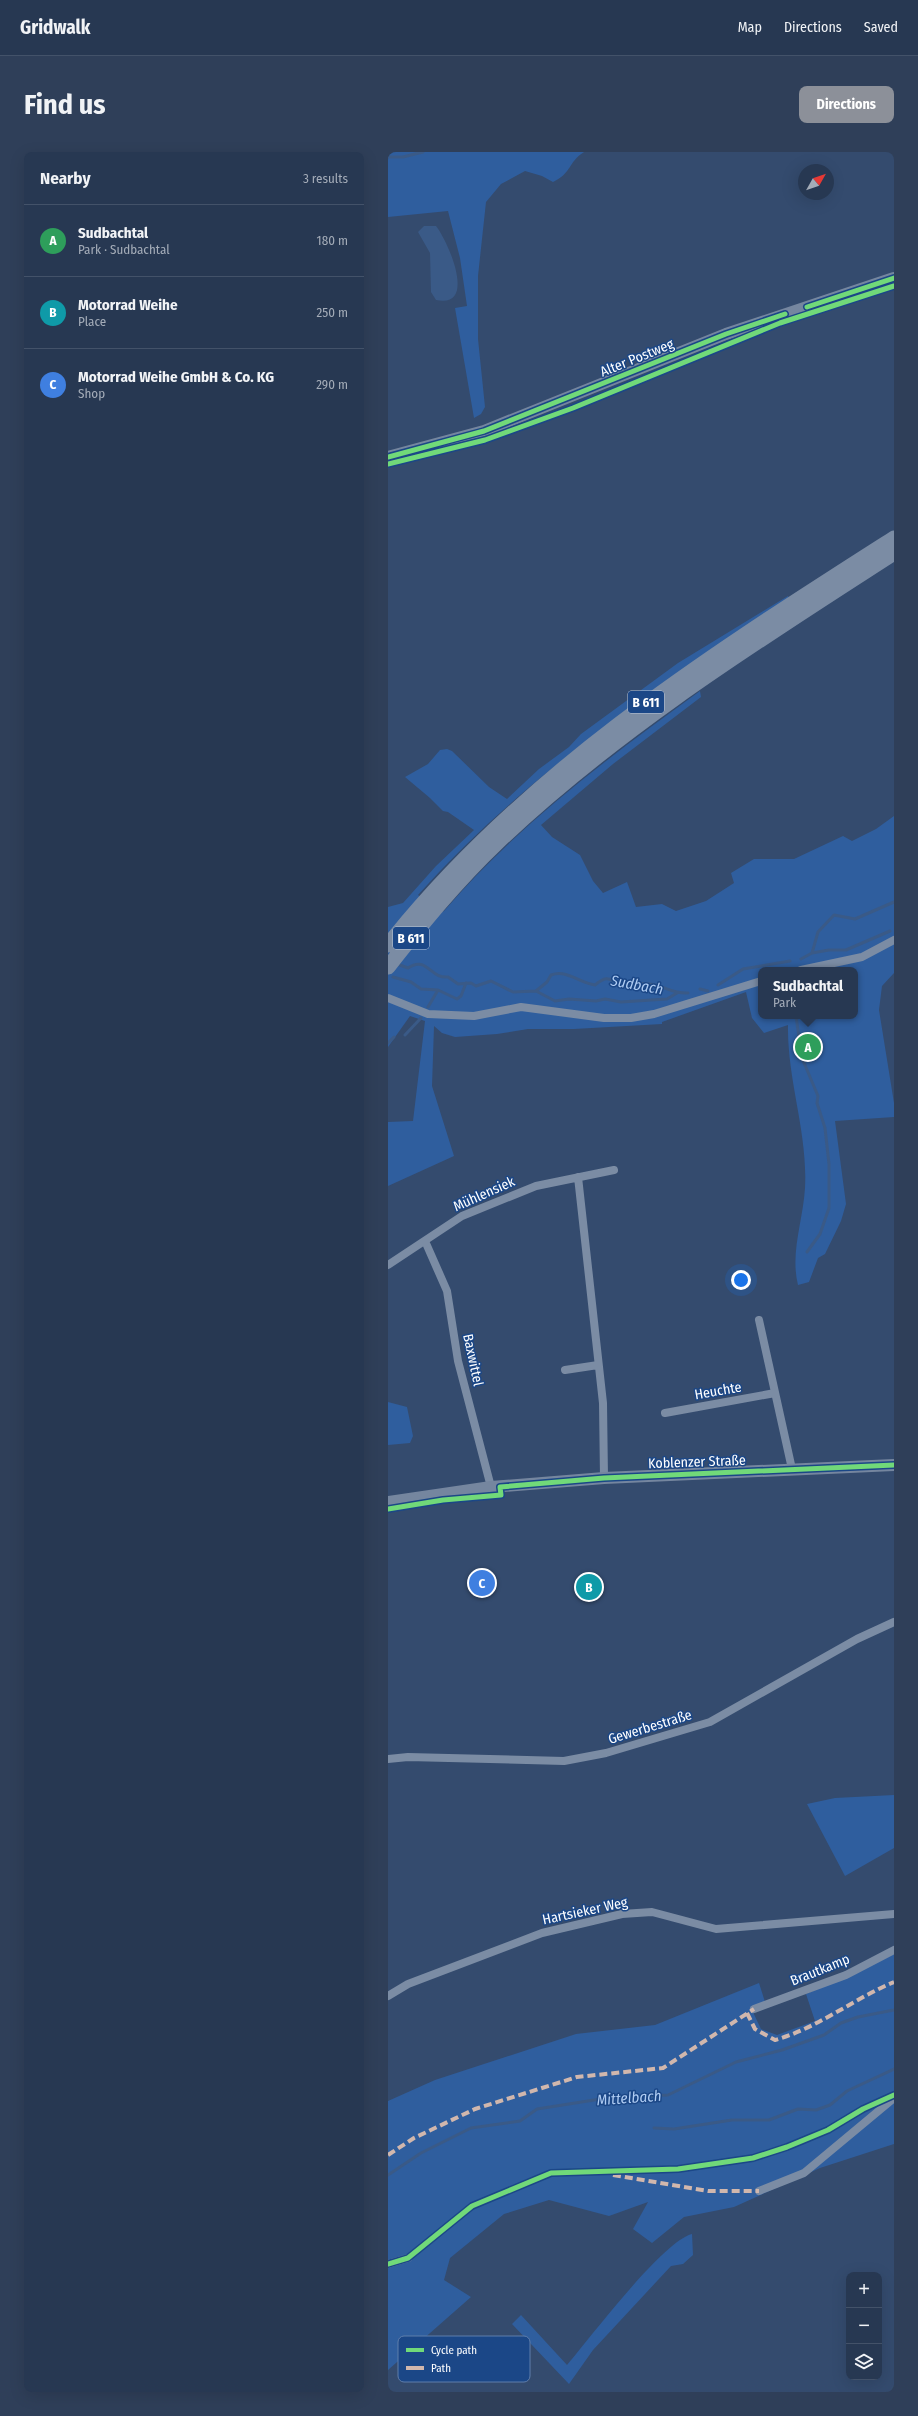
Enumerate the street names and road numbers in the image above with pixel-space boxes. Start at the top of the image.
street label: Alter Postweg [598,335,677,380]
road number: B 611 [628,691,664,713]
road number: B 611 [393,927,429,949]
street label: Mühlensiek [451,1173,518,1215]
street label: Baxwittel [459,1332,487,1388]
street label: Heuchte [693,1379,743,1403]
street label: Koblenzer Straße [648,1452,746,1472]
street label: Gewerbestraße [606,1706,694,1748]
street label: Hartsieker Weg [541,1894,630,1928]
street label: Brautkamp [788,1950,852,1990]

